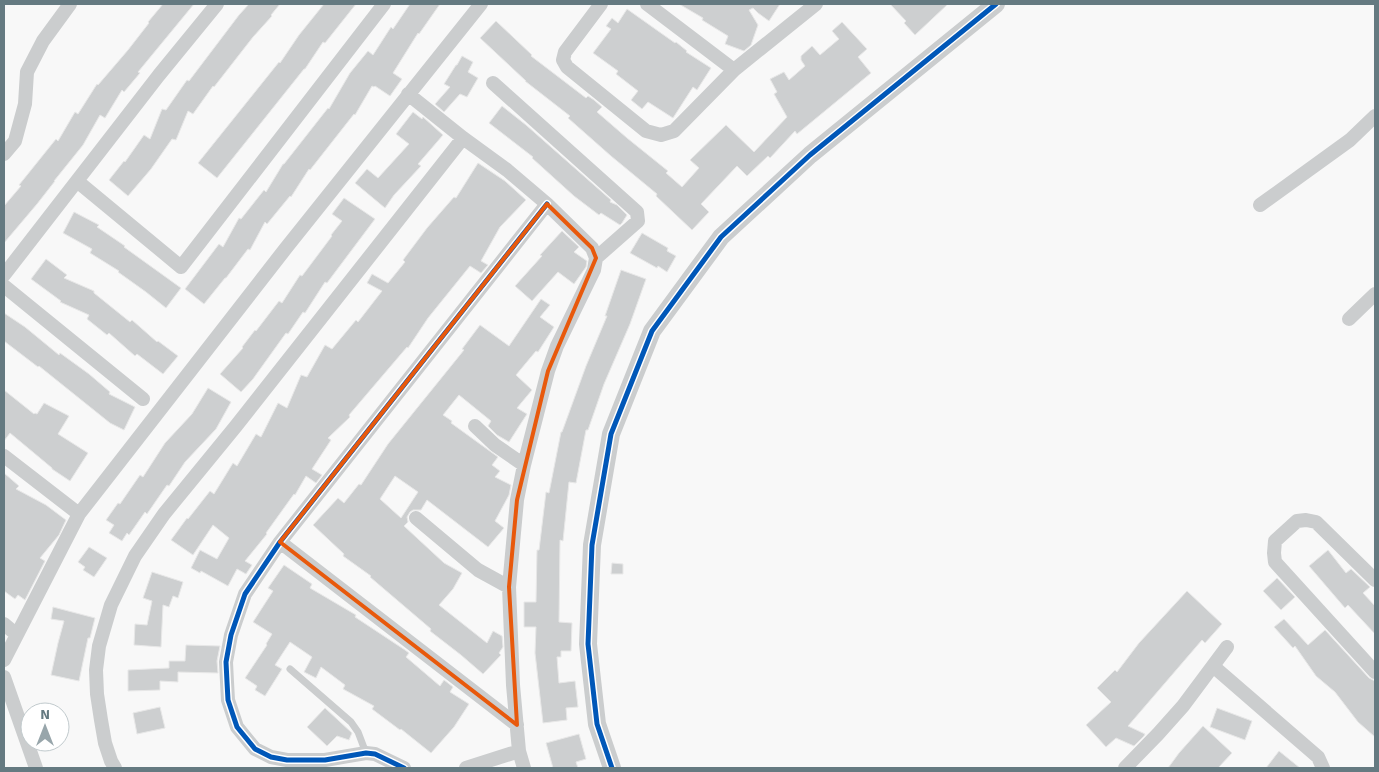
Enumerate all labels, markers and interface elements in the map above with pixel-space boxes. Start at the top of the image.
north arrow [20,702,70,752]
text: N [40,706,50,723]

